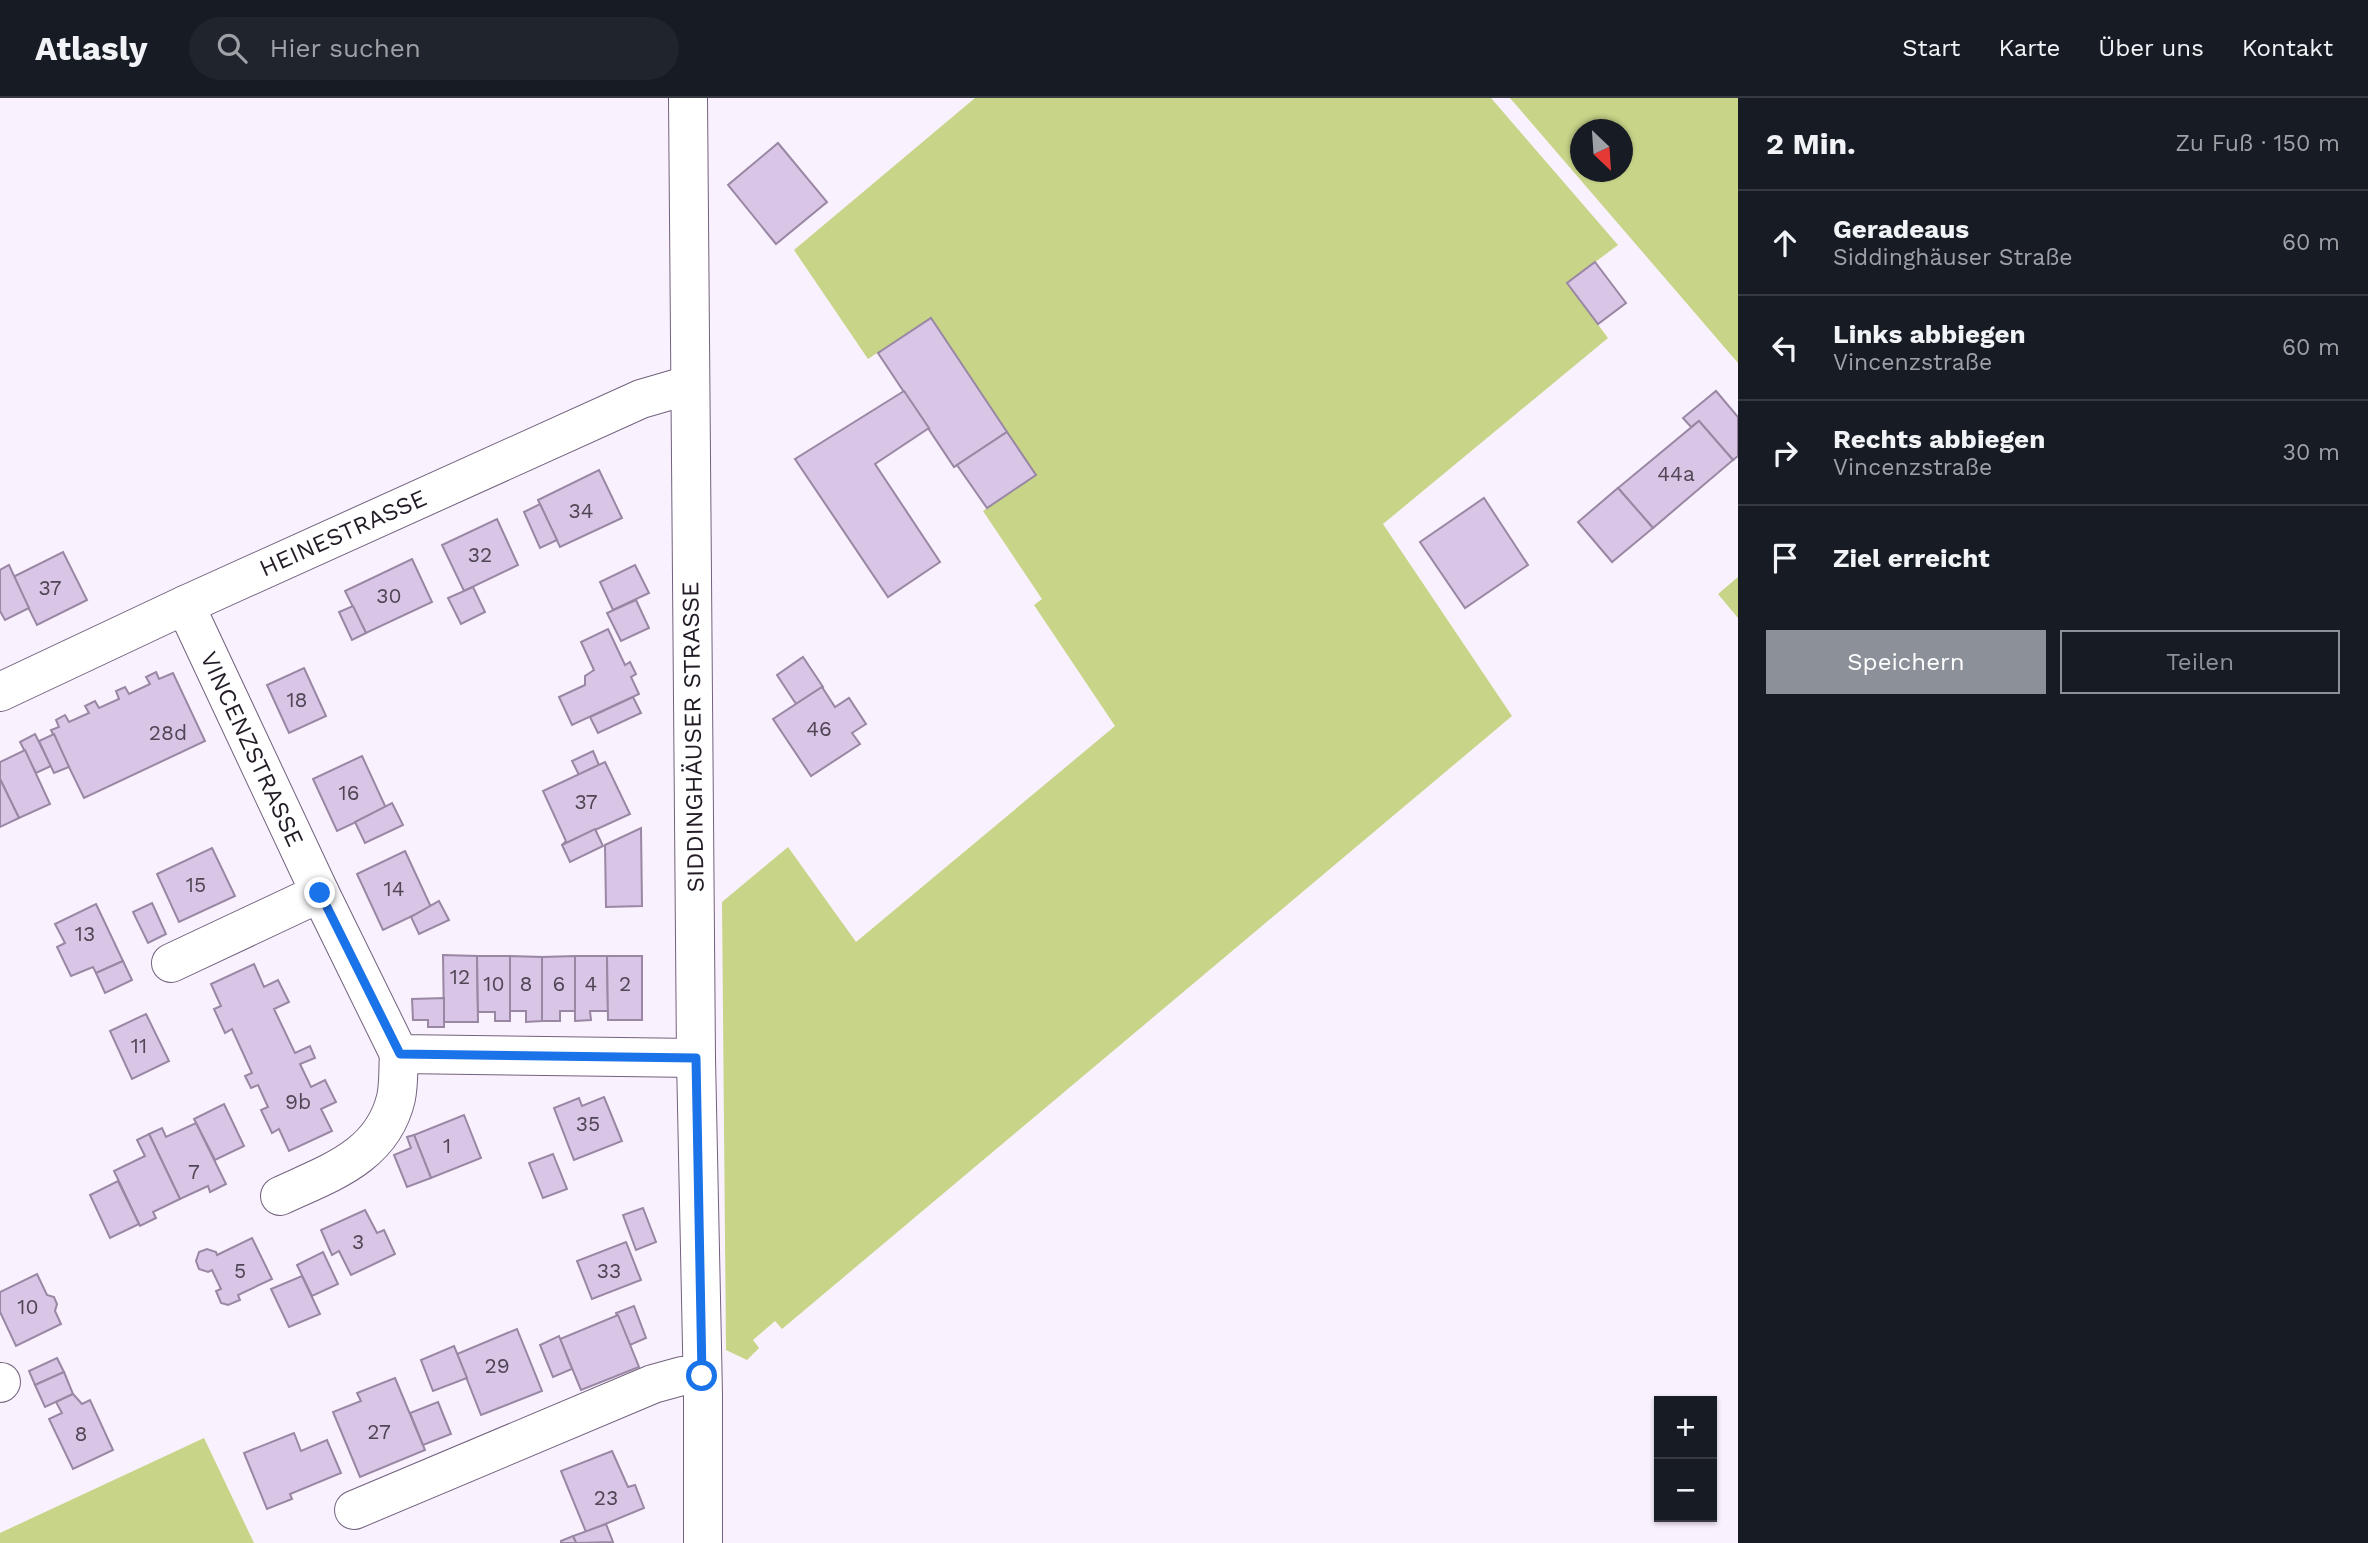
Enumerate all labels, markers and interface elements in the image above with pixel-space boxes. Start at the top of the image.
search box [189,17,679,80]
text: Atlasly [35,29,147,68]
icon: search [213,29,251,67]
text: Hier suchen [269,33,421,63]
text: Start [1902,34,1960,62]
text: Karte [1998,34,2060,62]
text: Über uns [2098,34,2204,62]
text: Kontakt [2242,34,2333,62]
north arrow [1570,119,1633,182]
text: 2 Min. [1766,126,1856,161]
text: Zu Fuß · 150 m [2176,130,2340,157]
text: Geradeaus [1833,214,1969,244]
icon: ahead [1766,224,1804,262]
text: 60 m [2282,229,2340,256]
text: Siddinghäuser Straße [1833,244,2073,271]
text: Links abbiegen [1833,319,2026,349]
icon: left [1766,329,1804,367]
text: 60 m [2282,334,2340,361]
text: Vincenzstraße [1833,349,1992,376]
text: Rechts abbiegen [1833,424,2045,454]
icon: right [1766,434,1804,472]
text: 30 m [2283,439,2340,466]
text: Vincenzstraße [1833,454,1992,481]
house number: 44a [1657,461,1695,486]
street label: HEINESTRASSE [255,484,431,582]
house number: 34 [568,498,594,523]
icon: arrive [1766,539,1804,577]
house number: 32 [468,542,492,567]
text: Ziel erreicht [1833,543,1990,573]
house number: 37 [38,575,62,600]
street label: SIDDINGHÄUSER STRASSE [676,581,710,893]
house number: 30 [376,583,402,608]
button: Speichern [1766,630,2046,694]
button: Teilen [2060,630,2340,694]
street label: VINCENZSTRASSE [195,647,309,851]
house number: 18 [286,687,308,712]
house number: 46 [806,716,832,741]
house number: 28d [149,720,187,745]
house number: 16 [339,780,359,805]
house number: 37 [574,789,598,814]
house number: 15 [186,872,206,897]
house number: 14 [383,876,405,901]
route end [304,877,335,908]
house number: 13 [75,921,95,946]
house number: 12 [450,964,470,989]
house number: 10 [483,971,505,996]
house number: 8 [520,971,532,996]
house number: 6 [553,971,565,996]
house number: 4 [585,971,597,996]
house number: 2 [619,971,631,996]
house number: 11 [131,1033,147,1058]
house number: 9b [285,1089,311,1114]
house number: 35 [576,1111,600,1136]
house number: 1 [443,1133,451,1158]
house number: 7 [188,1159,200,1184]
house number: 3 [352,1229,364,1254]
house number: 5 [234,1258,246,1283]
house number: 33 [597,1258,621,1283]
house number: 10 [17,1294,39,1319]
house number: 29 [484,1353,510,1378]
route start [686,1360,717,1391]
map controls [1654,1396,1717,1522]
button: + [1654,1396,1717,1459]
house number: 27 [367,1419,391,1444]
house number: 8 [75,1421,87,1446]
button: − [1654,1459,1717,1522]
house number: 23 [594,1485,618,1510]

